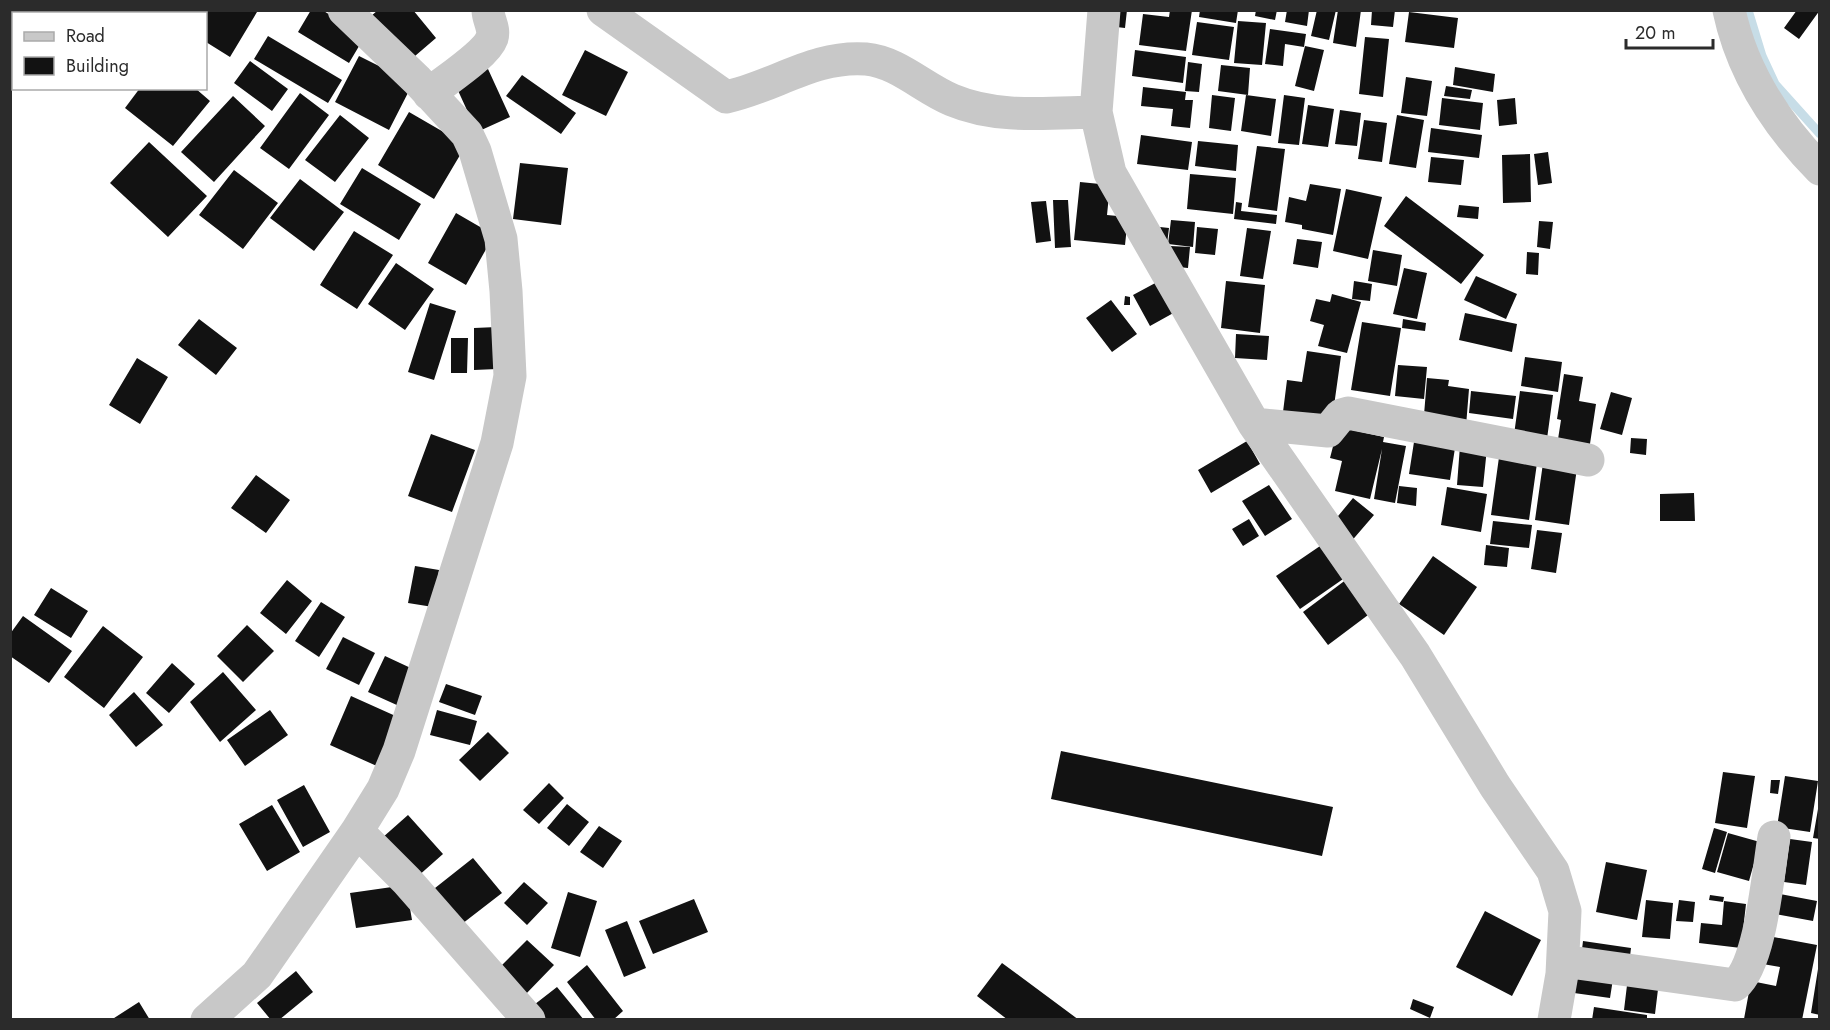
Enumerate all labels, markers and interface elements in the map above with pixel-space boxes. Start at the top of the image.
legend [12,12,207,90]
scale bar [1626,12,1713,50]
text: 20 m [1635,20,1675,46]
text: Road [66,23,105,49]
text: Building [66,53,129,79]

